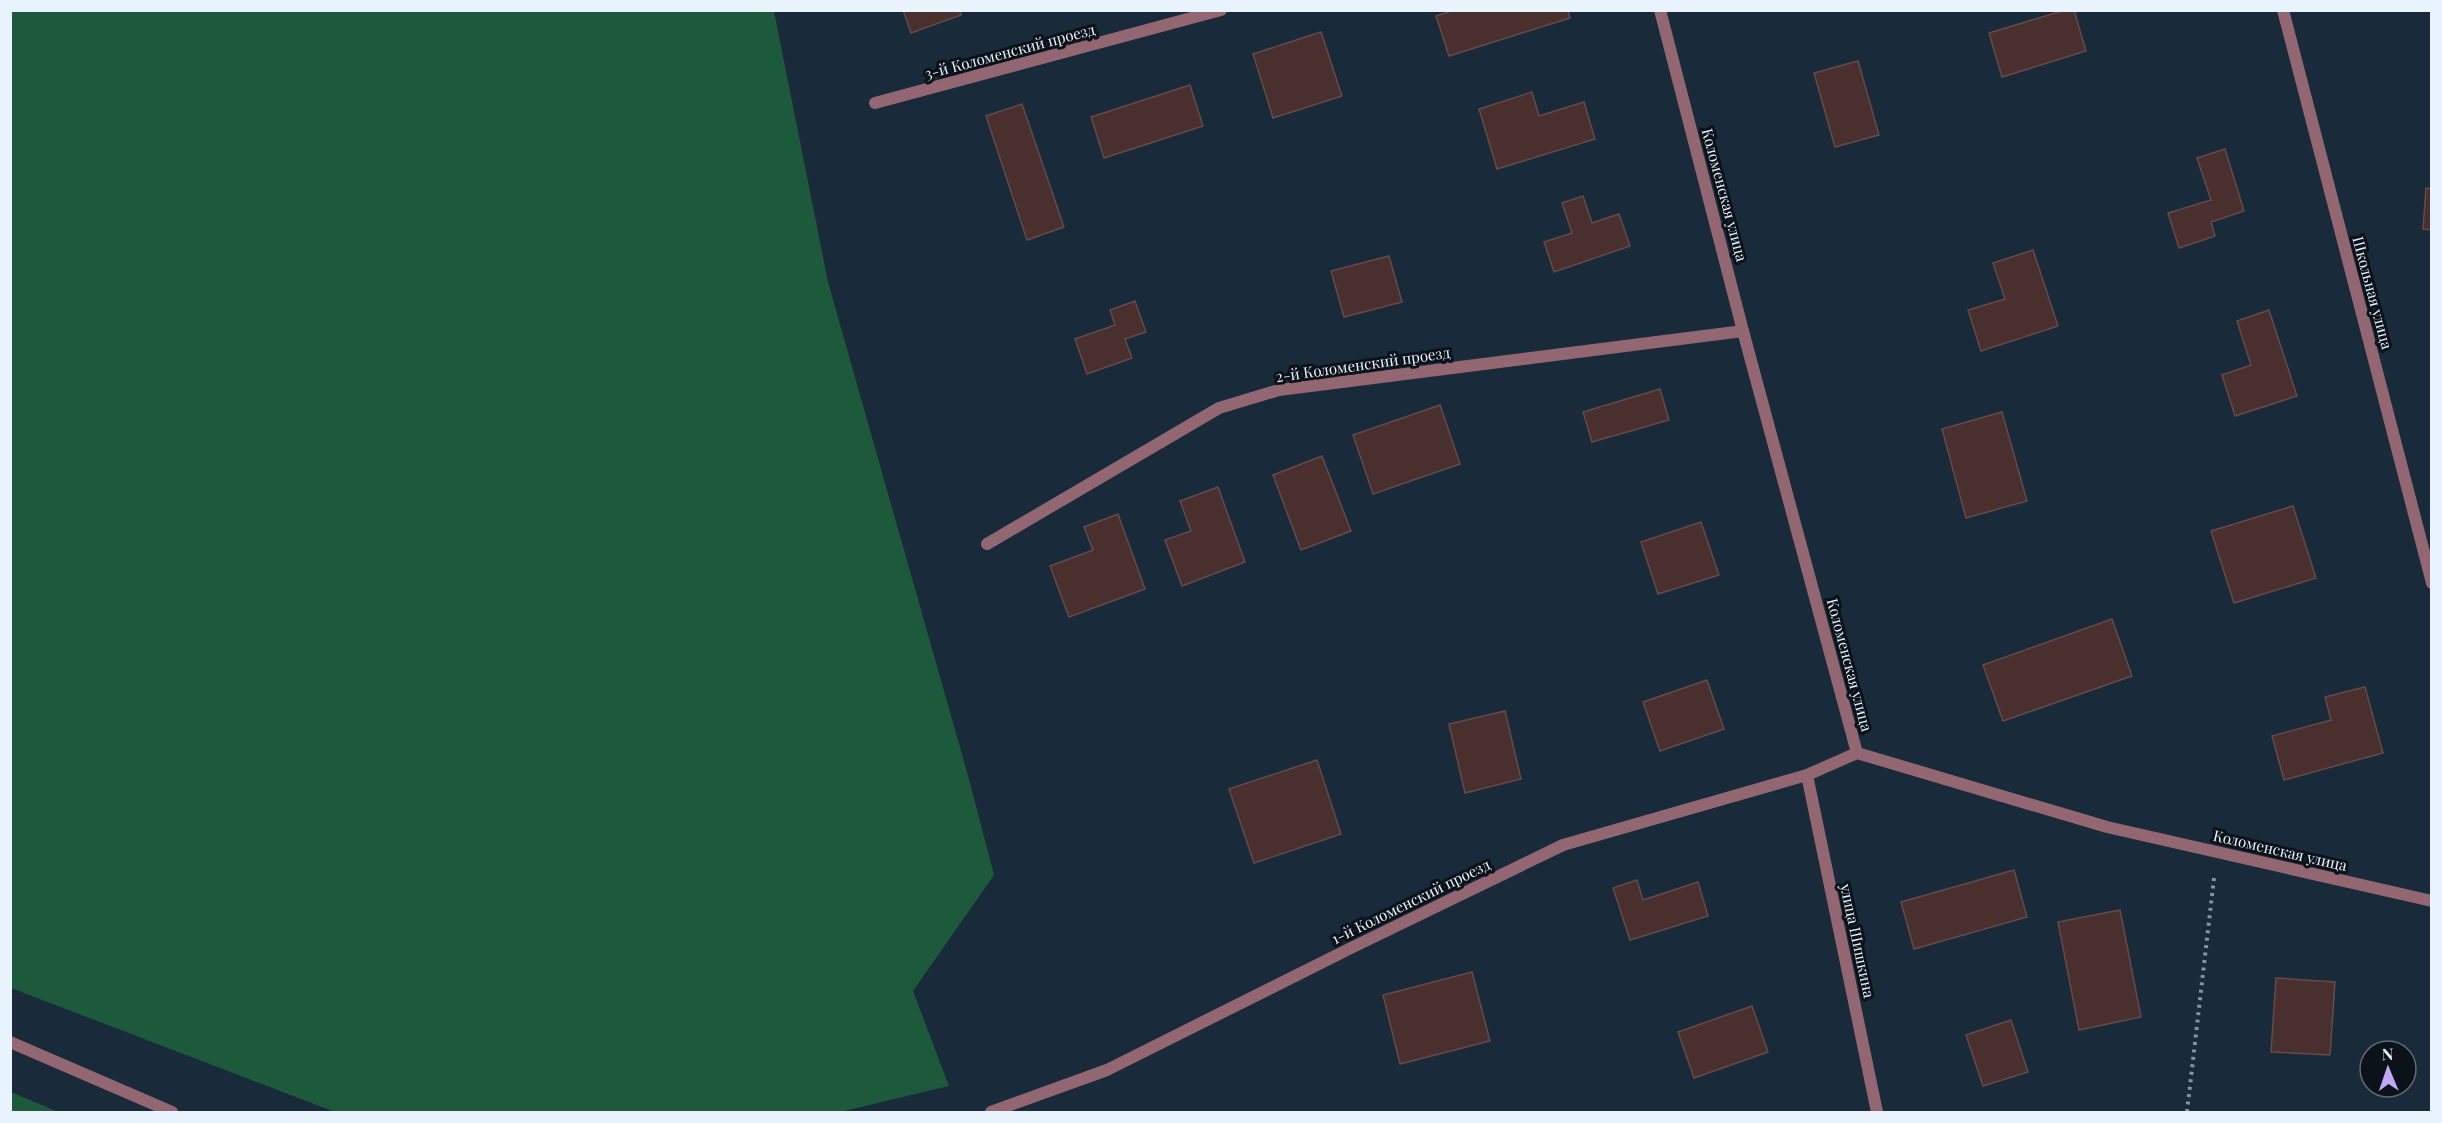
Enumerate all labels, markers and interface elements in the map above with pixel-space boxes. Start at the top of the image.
street label: 3-й Коломенский проезд [922,19,1097,83]
street label: Коломенская улица [1698,126,1752,264]
street label: Школьная улица [2348,234,2398,352]
street label: 2-й Коломенский проезд [1274,342,1452,386]
street label: Коломенская улица [1823,596,1877,734]
street label: Коломенская улица [2211,825,2350,875]
street label: 1-й Коломенский проезд [1328,854,1493,948]
street label: улица Шишкина [1836,881,1880,1000]
north arrow [2358,1039,2418,1099]
text: N [2381,1043,2394,1064]

